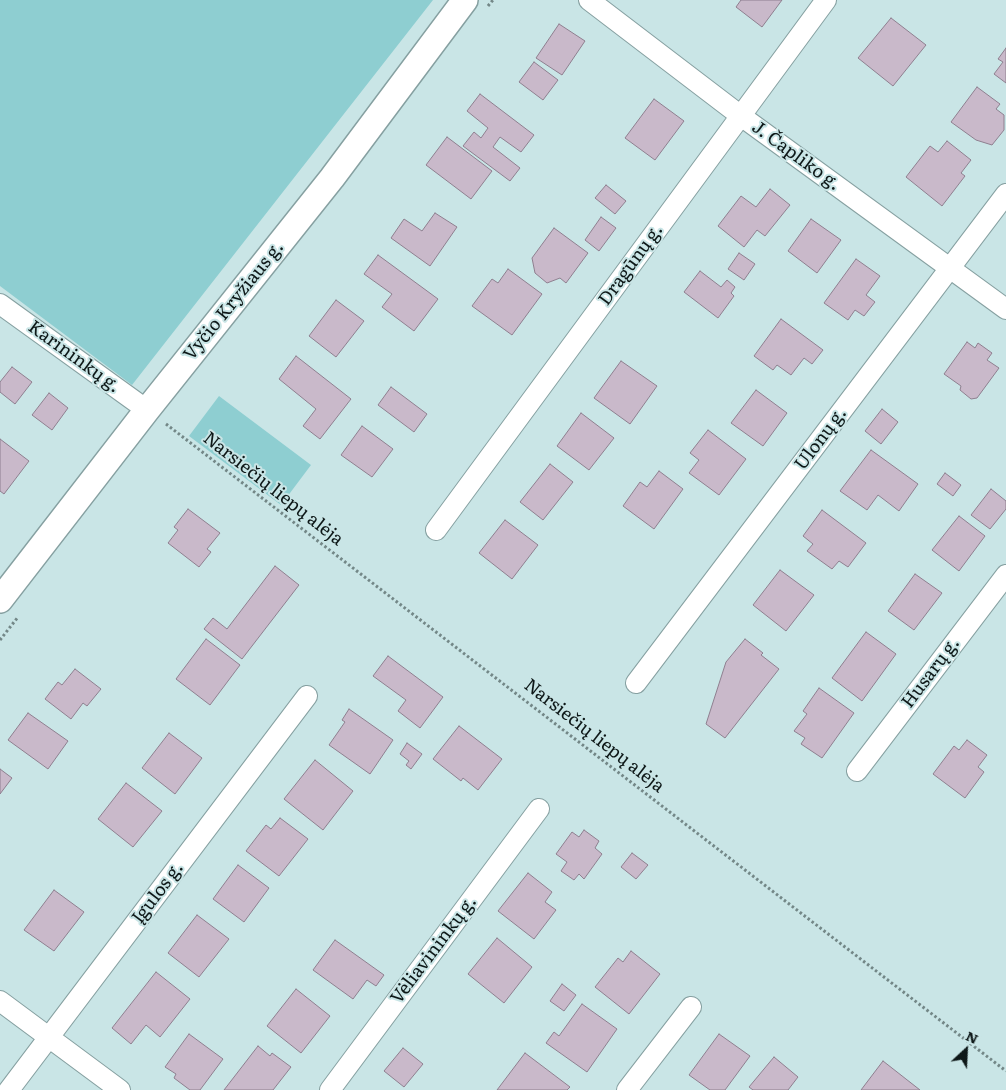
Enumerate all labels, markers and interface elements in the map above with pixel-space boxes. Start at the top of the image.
street label: J. Čapliko g. [747,117,845,195]
street label: Dragūnų g. [594,220,668,310]
street label: Vyčio Kryžiaus g. [179,237,289,365]
street label: Karininkų g. [24,316,124,398]
street label: Ulonų g. [790,403,852,475]
street label: Narsiečių liepų alėja [199,428,347,550]
street label: Husarų g. [897,633,965,713]
street label: Narsiečių liepų alėja [520,675,668,797]
street label: Įgulos g. [128,858,188,928]
street label: Vėliavininkų g. [386,892,482,1008]
north arrow [941,1025,991,1075]
text: N [963,1025,982,1048]

